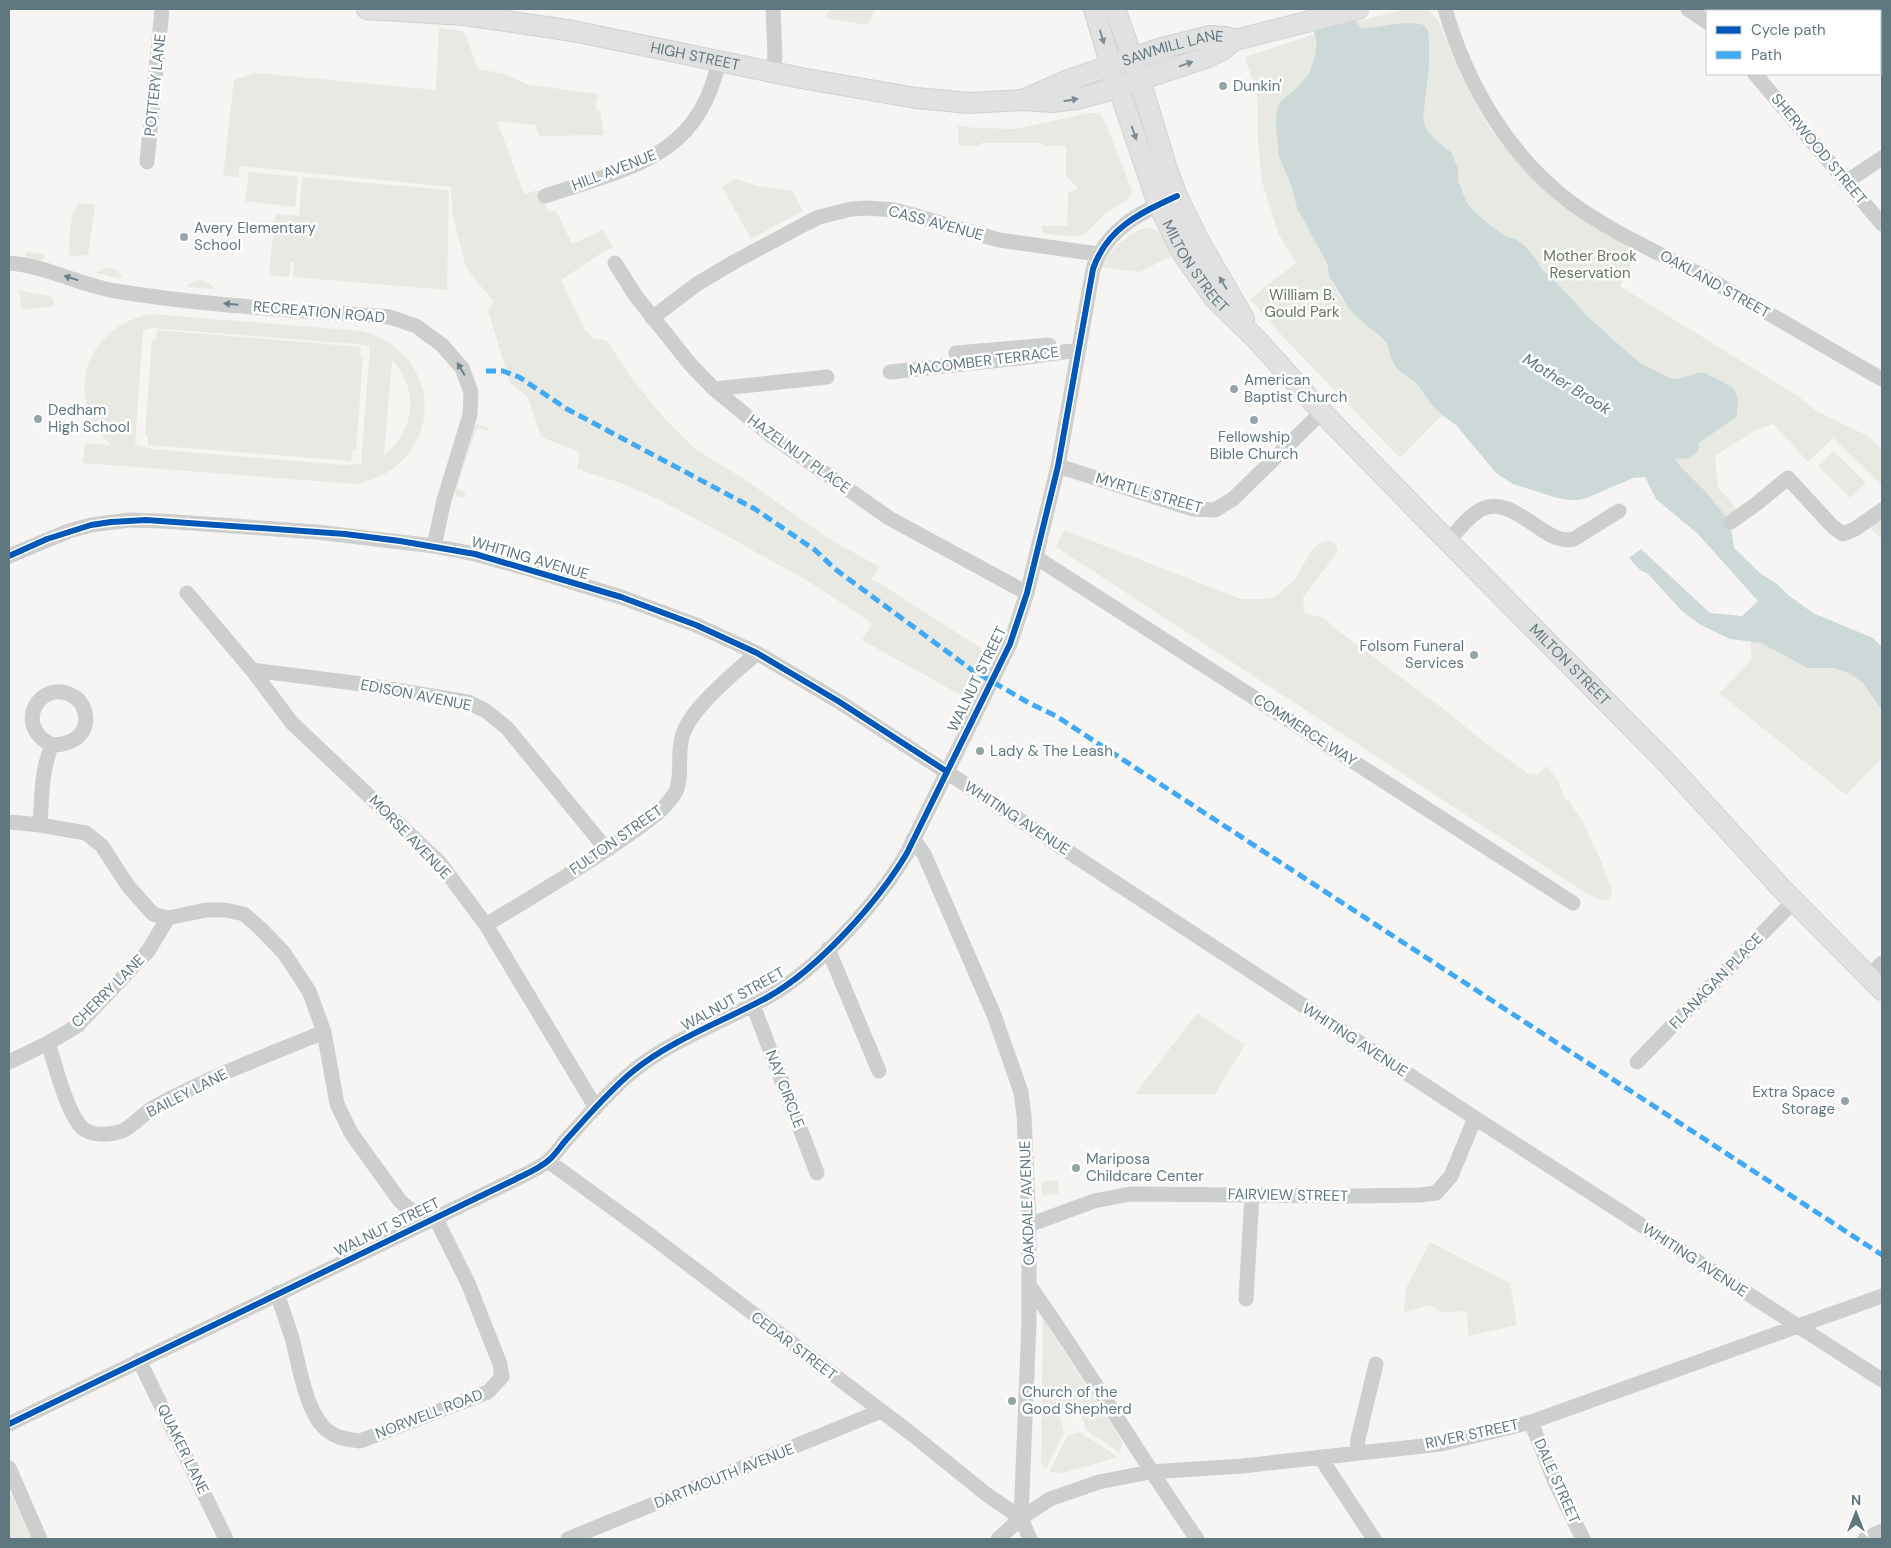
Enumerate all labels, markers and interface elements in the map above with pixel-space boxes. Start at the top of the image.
legend [1706,10,1881,75]
text: Cycle path [1751,20,1826,40]
street label: SAWMILL LANE [1119,25,1224,71]
one-way arrow [1099,30,1106,45]
street label: POTTERY LANE [140,33,170,137]
street label: HIGH STREET [649,37,741,75]
text: Path [1751,45,1782,65]
one-way arrow [1178,60,1193,67]
place label: Dunkin' [1233,76,1282,96]
marker: Dunkin' [1217,80,1229,92]
street label: SHERWOOD STREET [1767,89,1871,209]
one-way arrow [1063,95,1079,103]
one-way arrow [1130,126,1138,141]
street label: HILL AVENUE [569,145,659,195]
street label: CASS AVENUE [886,201,986,245]
street label: MILTON STREET [1158,217,1233,317]
place label: Avery Elementary School [194,218,317,255]
marker: Avery Elementary School [178,231,190,243]
street label: OAKLAND STREET [1656,245,1774,323]
park label: Mother Brook Reservation [1543,246,1637,283]
one-way arrow [63,273,78,281]
one-way arrow [1219,276,1228,290]
park label: William B. Gould Park [1264,285,1340,322]
street label: RECREATION ROAD [252,296,386,328]
one-way arrow [222,300,238,308]
street label: MACOMBER TERRACE [908,342,1060,380]
water label: Mother Brook [1519,349,1616,420]
one-way arrow [456,362,465,375]
place label: American Baptist Church [1244,370,1347,407]
marker: American Baptist Church [1228,383,1240,395]
place label: Dedham High School [48,400,130,437]
street label: HAZELNUT PLACE [744,410,854,498]
marker: Dedham High School [32,413,44,425]
marker: Fellowship Bible Church [1248,414,1260,426]
place label: Fellowship Bible Church [1210,427,1298,464]
street label: MYRTLE STREET [1093,468,1205,518]
street label: WHITING AVENUE [469,532,591,584]
street label: MILTON STREET [1525,619,1615,710]
street label: WALNUT STREET [943,623,1011,735]
place label: Folsom Funeral Services [1359,636,1464,673]
marker: Folsom Funeral Services [1468,649,1480,661]
street label: EDISON AVENUE [359,674,473,716]
street label: COMMERCE WAY [1250,689,1361,771]
place label: Lady & The Leash [990,741,1113,761]
marker: Lady & The Leash [974,745,986,757]
street label: WHITING AVENUE [961,777,1073,859]
street label: MORSE AVENUE [365,790,455,884]
street label: FULTON STREET [566,801,666,879]
street label: FLANAGAN PLACE [1665,929,1767,1033]
street label: CHERRY LANE [67,950,149,1032]
street label: WALNUT STREET [678,962,788,1036]
street label: WHITING AVENUE [1299,999,1411,1081]
street label: NAY CIRCLE [761,1047,809,1131]
street label: BAILEY LANE [143,1064,231,1122]
place label: Extra Space Storage [1752,1082,1835,1119]
marker: Extra Space Storage [1839,1095,1851,1107]
street label: OAKDALE AVENUE [1015,1140,1039,1266]
place label: Mariposa Childcare Center [1086,1149,1204,1186]
marker: Mariposa Childcare Center [1070,1162,1082,1174]
street label: FAIRVIEW STREET [1228,1184,1348,1206]
street label: WALNUT STREET [331,1193,443,1261]
street label: WHITING AVENUE [1639,1219,1751,1301]
street label: CEDAR STREET [747,1307,841,1385]
place label: Church of the Good Shepherd [1022,1382,1132,1419]
street label: NORWELL ROAD [372,1384,486,1444]
marker: Church of the Good Shepherd [1006,1395,1018,1407]
street label: QUAKER LANE [153,1401,213,1497]
street label: RIVER STREET [1423,1414,1521,1454]
street label: DALE STREET [1529,1435,1585,1527]
street label: DARTMOUTH AVENUE [651,1439,797,1513]
north arrow [1831,1488,1881,1538]
text: N [1851,1491,1861,1509]

